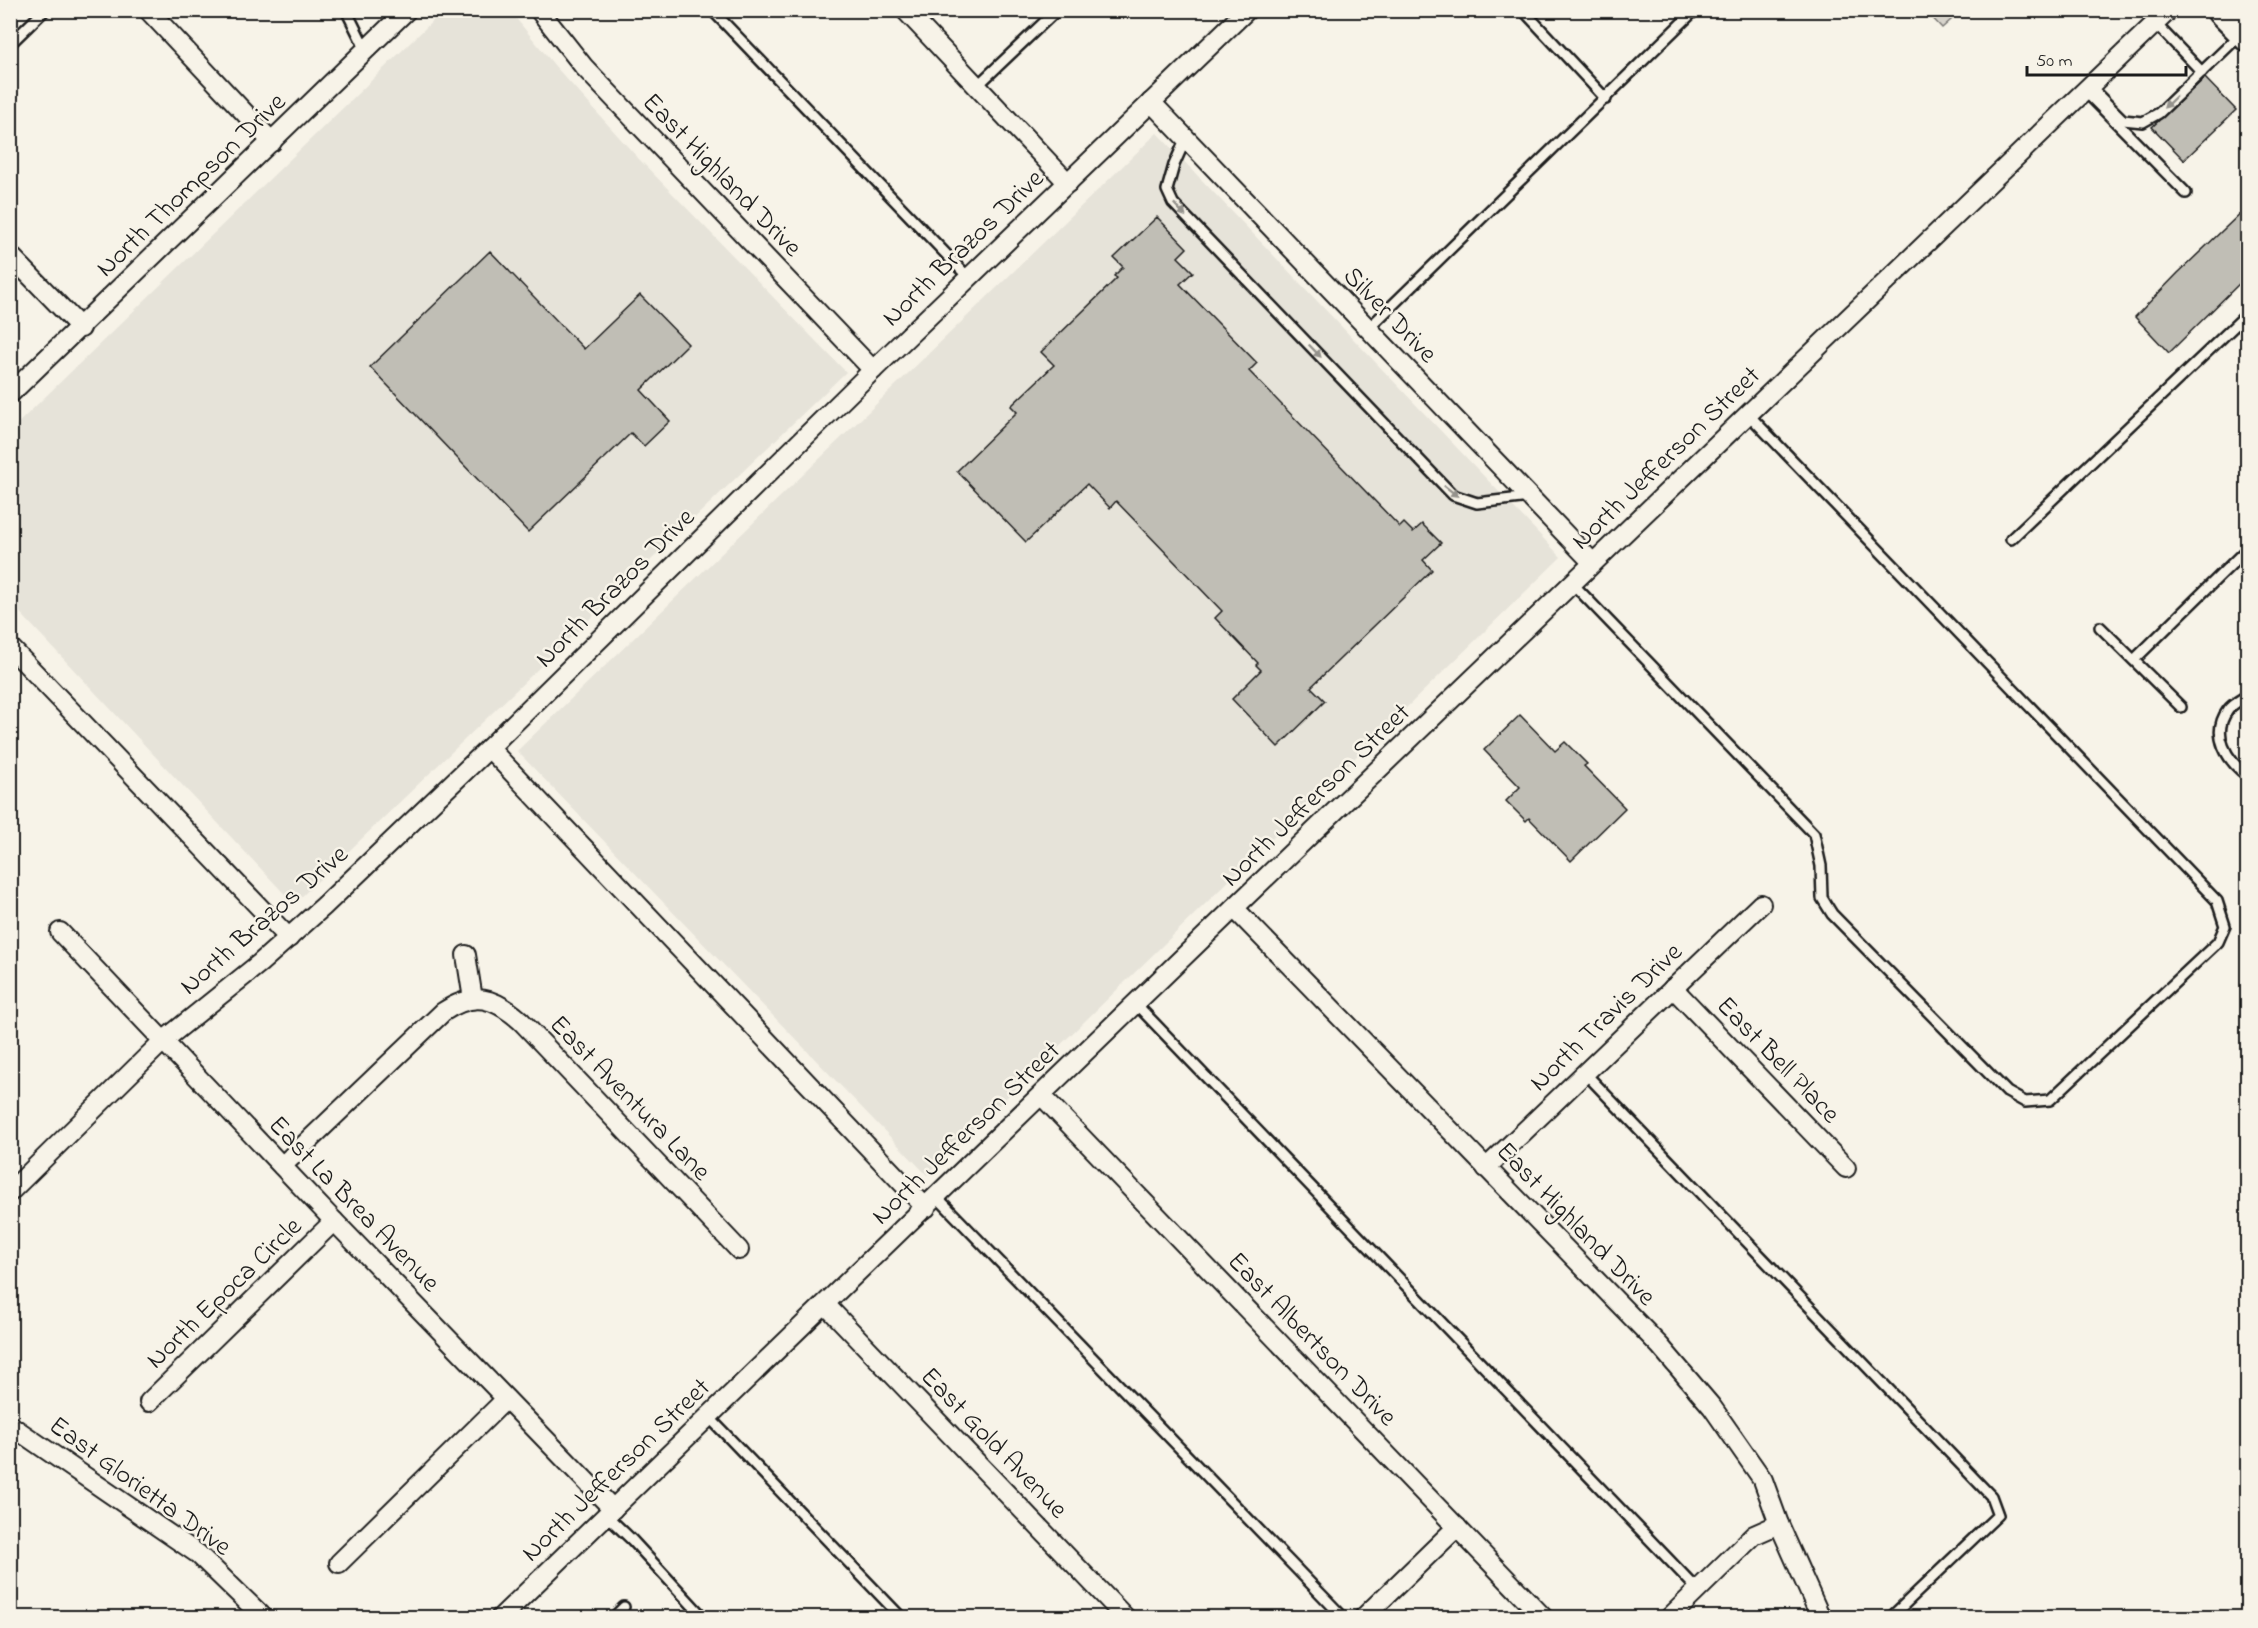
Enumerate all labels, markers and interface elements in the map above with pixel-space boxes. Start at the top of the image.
scale bar [2027,39,2186,77]
text: 50 m [2036,49,2073,75]
street label: North Thompson Drive [88,84,296,287]
street label: East Highland Drive [632,85,811,268]
one-way arrow [2164,94,2178,108]
street label: North Brazos Drive [874,160,1054,337]
one-way arrow [1173,203,1187,218]
street label: Silver Drive [1333,258,1446,374]
one-way arrow [1308,343,1321,358]
street label: North Jefferson Street [1563,358,1770,560]
one-way arrow [1443,484,1459,497]
street label: North Brazos Drive [527,499,705,678]
street label: North Jefferson Street [1213,695,1420,897]
street label: North Brazos Drive [172,836,358,1005]
street label: North Travis Drive [1521,934,1693,1101]
street label: East Bell Place [1706,988,1849,1134]
street label: East Aventura Lane [539,1007,720,1191]
street label: North Jefferson Street [863,1033,1070,1235]
street label: East La Brea Avenue [258,1108,449,1303]
street label: East Highland Drive [1486,1134,1665,1317]
street label: North Epoca Circle [138,1208,312,1379]
street label: East Albertson Drive [1217,1244,1406,1437]
street label: East Gold Avenue [910,1359,1077,1529]
street label: North Jefferson Street [513,1370,720,1572]
street label: East Glorietta Drive [40,1407,240,1567]

